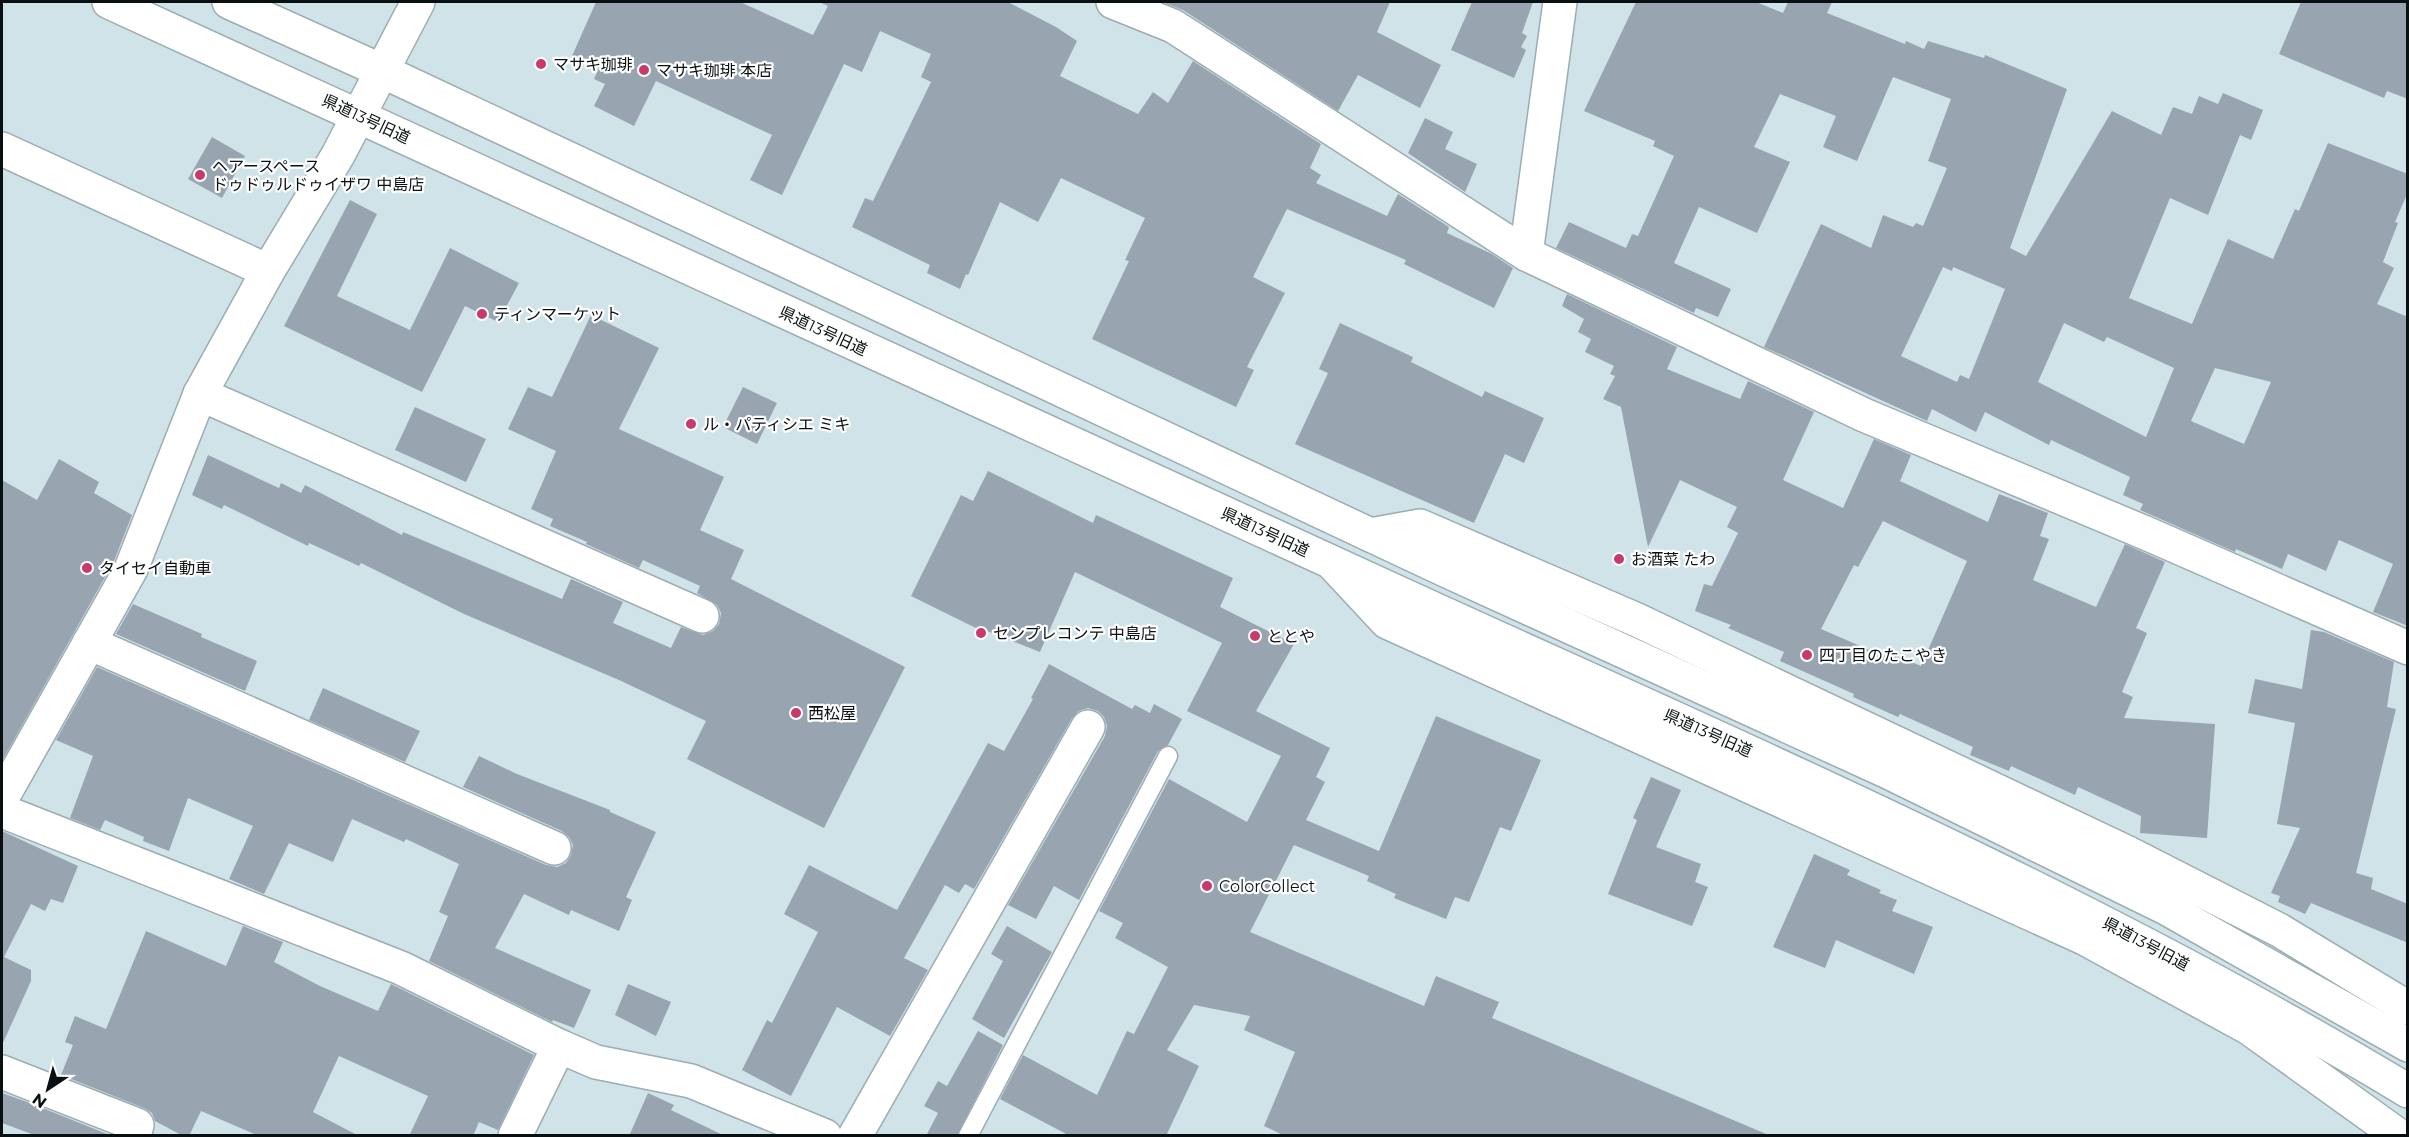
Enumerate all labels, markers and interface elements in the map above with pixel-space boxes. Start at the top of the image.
place label: マサキ珈琲 [553,55,633,74]
marker: マサキ珈琲 [534,57,548,71]
place label: マサキ珈琲 本店 [656,61,772,80]
marker: マサキ珈琲 本店 [637,63,651,77]
street label: 県道13号旧道 [319,90,413,148]
place label: ヘアースペース ドゥドゥルドゥイザワ 中島店 [212,157,424,194]
marker: ヘアースペース ドゥドゥルドゥイザワ 中島店 [193,168,207,182]
street label: 県道13号旧道 [776,302,870,360]
place label: ティンマーケット [494,305,621,324]
marker: ティンマーケット [475,307,489,321]
place label: ル・パティシエ ミキ [703,415,850,434]
marker: ル・パティシエ ミキ [684,417,698,431]
street label: 県道13号旧道 [1218,503,1312,561]
place label: お酒菜 たわ [1631,550,1715,569]
marker: お酒菜 たわ [1612,552,1626,566]
place label: タイセイ自動車 [99,559,211,578]
marker: タイセイ自動車 [80,561,94,575]
place label: センプレコンテ 中島店 [993,624,1157,643]
marker: センプレコンテ 中島店 [974,626,988,640]
place label: ととや [1267,627,1315,646]
marker: ととや [1248,629,1262,643]
place label: 四丁目のたこやき [1819,646,1947,665]
marker: 四丁目のたこやき [1800,648,1814,662]
place label: 西松屋 [808,704,856,723]
street label: 県道13号旧道 [1661,705,1755,761]
marker: 西松屋 [789,706,803,720]
place label: ColorCollect [1219,877,1316,896]
marker: ColorCollect [1200,879,1214,893]
street label: 県道13号旧道 [2100,913,2192,975]
north arrow [18,1059,78,1119]
text: N [29,1089,50,1112]

